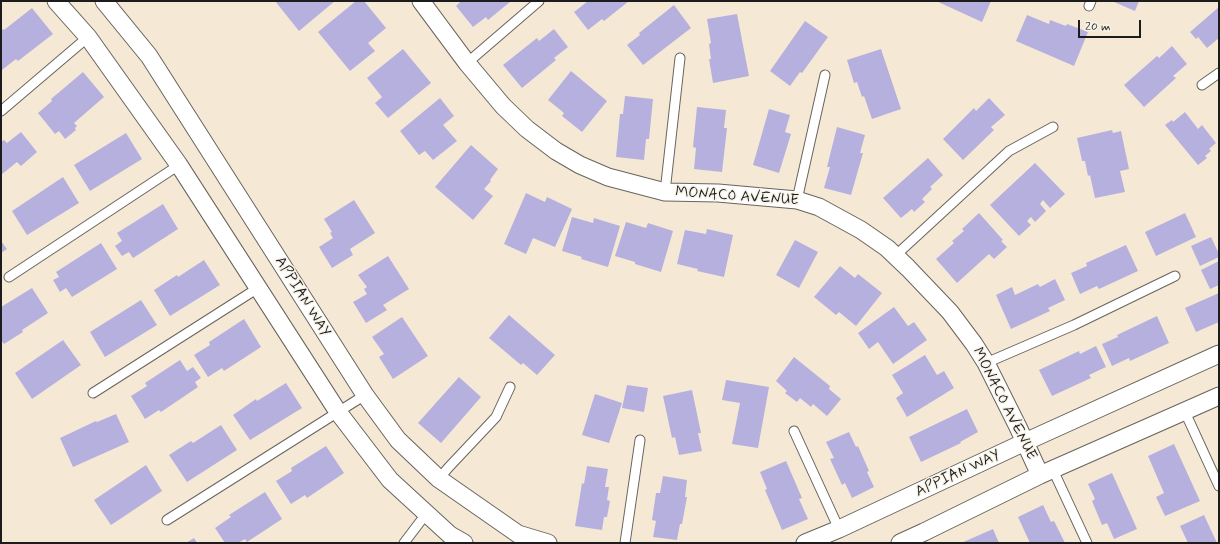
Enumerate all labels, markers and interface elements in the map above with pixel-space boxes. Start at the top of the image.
scale bar [1080,12,1143,38]
text: 20 m [1085,19,1111,35]
street label: MONACO AVENUE [675,184,799,210]
street label: APPIAN WAY [270,254,334,340]
street label: MONACO AVENUE [968,345,1040,463]
street label: APPIAN WAY [913,447,1003,501]

